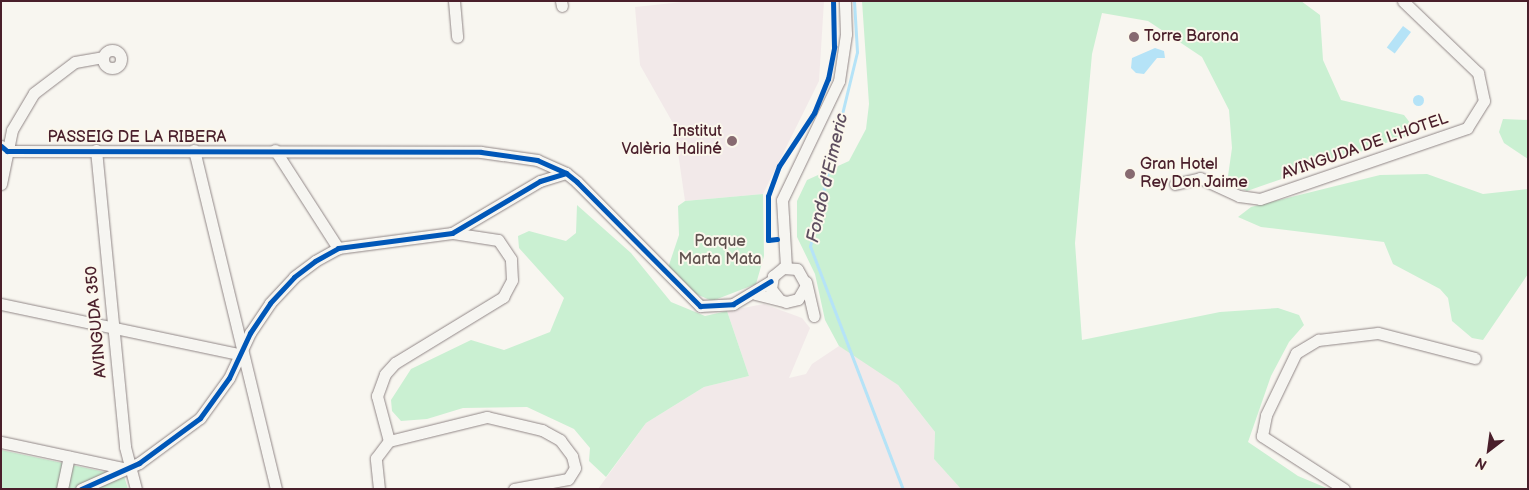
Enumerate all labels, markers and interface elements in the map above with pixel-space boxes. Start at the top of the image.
place label: Torre Barona [1144,27,1239,47]
marker: Torre Barona [1128,31,1140,43]
street label: AVINGUDA DE L'HOTEL [1279,109,1451,185]
water label: Fondo d'Eimeric [803,111,853,245]
place label: Institut Valèria Haliné [622,122,722,160]
street label: PASSEIG DE LA RIBERA [48,128,226,148]
marker: Institut Valèria Haliné [726,135,738,147]
place label: Gran Hotel Rey Don Jaime [1140,155,1250,193]
marker: Gran Hotel Rey Don Jaime [1124,168,1136,180]
park label: Parque Marta Mata [679,232,761,270]
street label: AVINGUDA 350 [83,265,111,379]
north arrow [1464,425,1514,475]
text: N [1472,453,1490,473]

